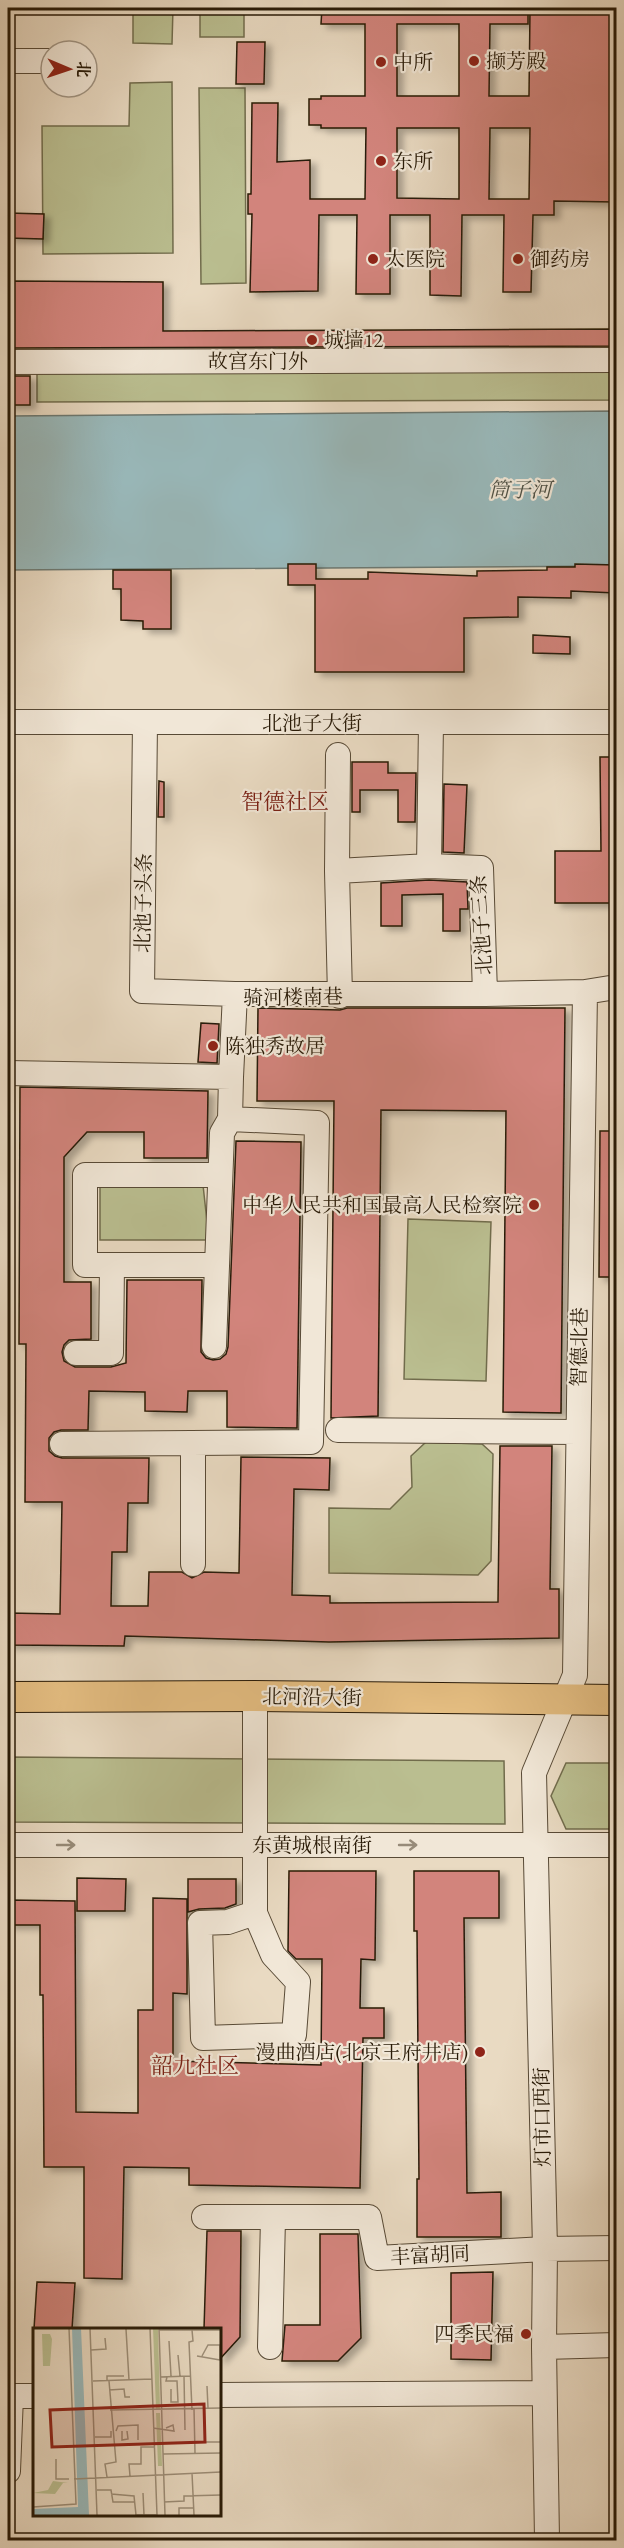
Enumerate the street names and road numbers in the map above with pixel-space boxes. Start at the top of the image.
street label: 故宫东门外 [208,348,308,374]
street label: 北池子大街 [262,710,362,736]
street label: 北池子头条 [129,853,157,953]
street label: 北池子三条 [465,874,497,976]
street label: 骑河楼南巷 [243,983,343,1011]
street label: 智德北巷 [565,1307,593,1387]
street label: 北河沿大街 [262,1683,362,1711]
street label: 东黄城根南街 [252,1832,372,1858]
street label: 灯市口西街 [528,2067,556,2167]
street label: 丰富胡同 [389,2240,471,2270]

